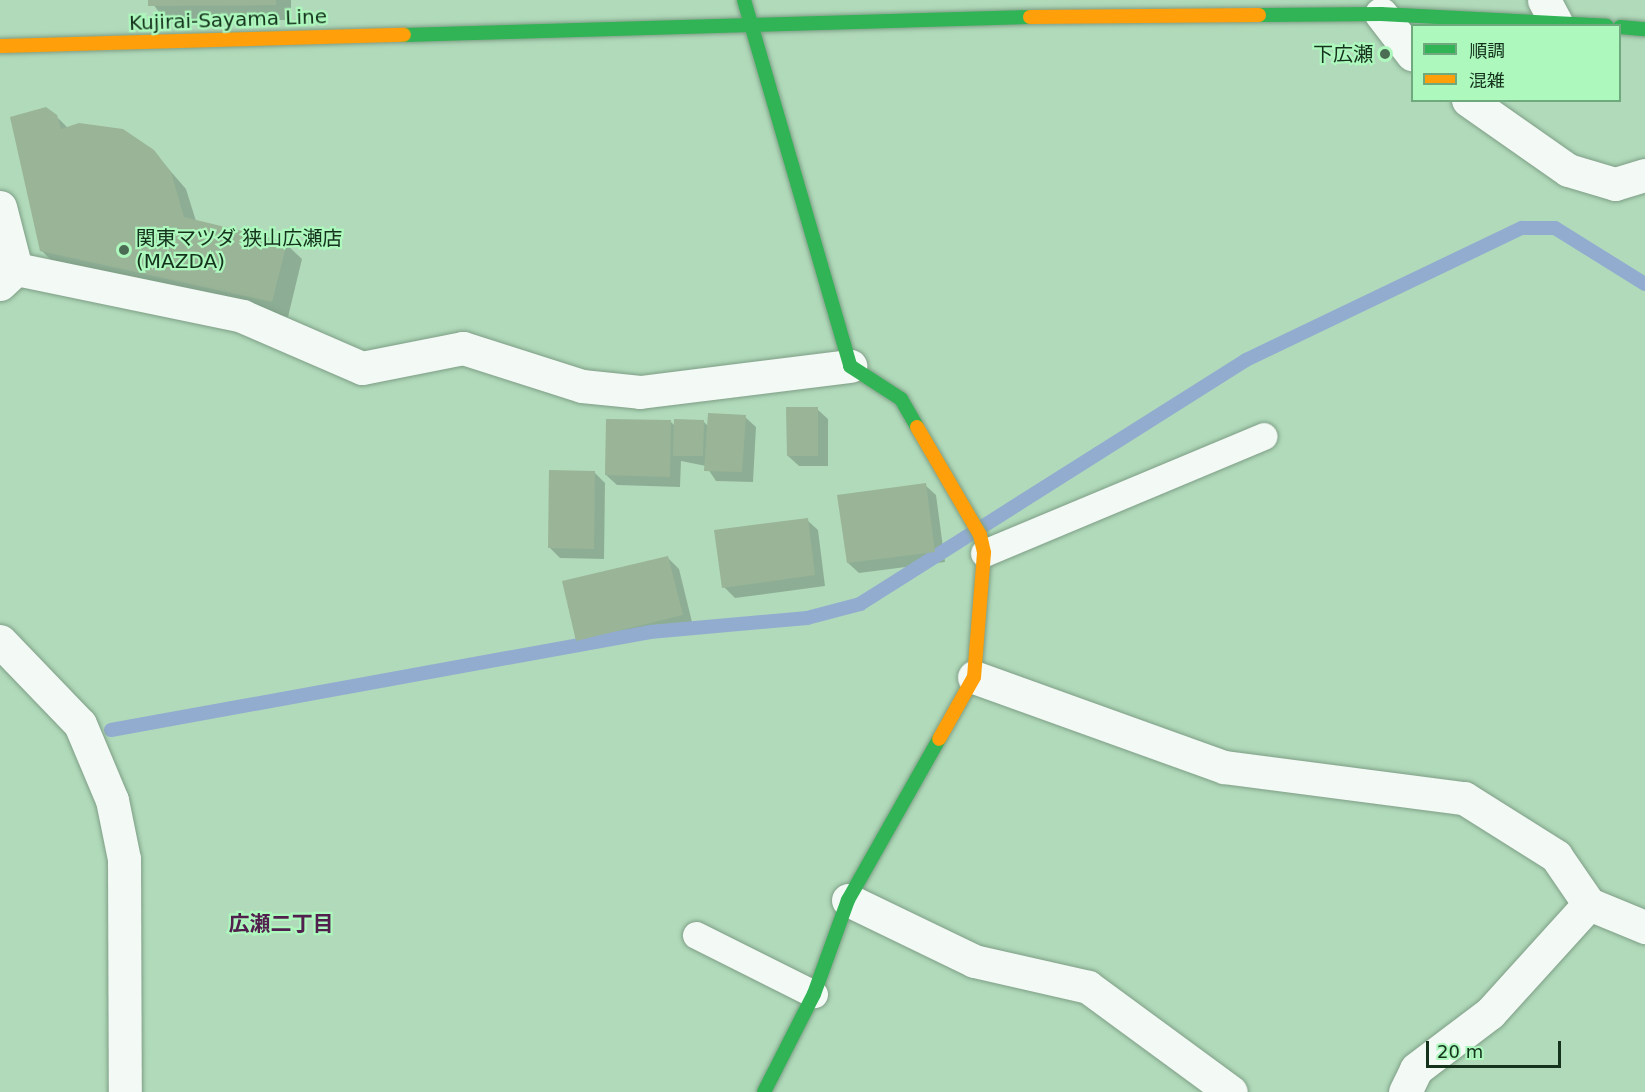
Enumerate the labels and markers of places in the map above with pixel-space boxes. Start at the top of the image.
place label: 下広瀬 [1313,42,1373,66]
marker: 下広瀬 [1378,47,1392,61]
place label: 関東マツダ 狭山広瀬店 (MAZDA) [136,226,342,273]
marker: 関東マツダ 狭山広瀬店 (MAZDA) [117,243,131,257]

